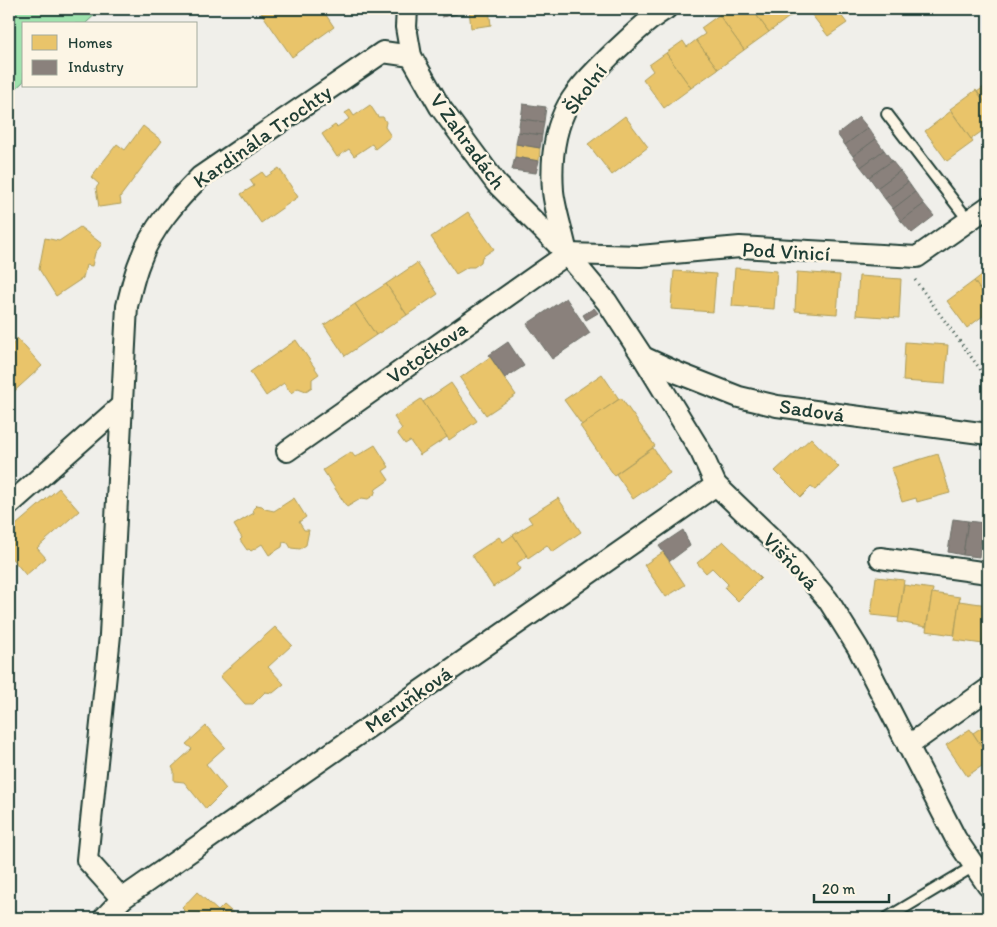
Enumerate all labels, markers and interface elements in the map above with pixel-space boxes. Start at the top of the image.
legend [22,22,198,88]
text: Homes [68,34,113,52]
text: Industry [68,58,124,76]
street label: Školní [558,58,612,119]
street label: Kardinála Trochty [188,79,336,193]
street label: V Zahradách [425,88,511,194]
street label: Pod Vinicí [741,236,831,266]
street label: Votočkova [382,315,472,389]
street label: Sadová [778,393,846,427]
street label: Višňová [758,527,824,595]
street label: Meruňková [360,660,456,738]
scale bar [814,872,890,904]
text: 20 m [822,880,856,898]

